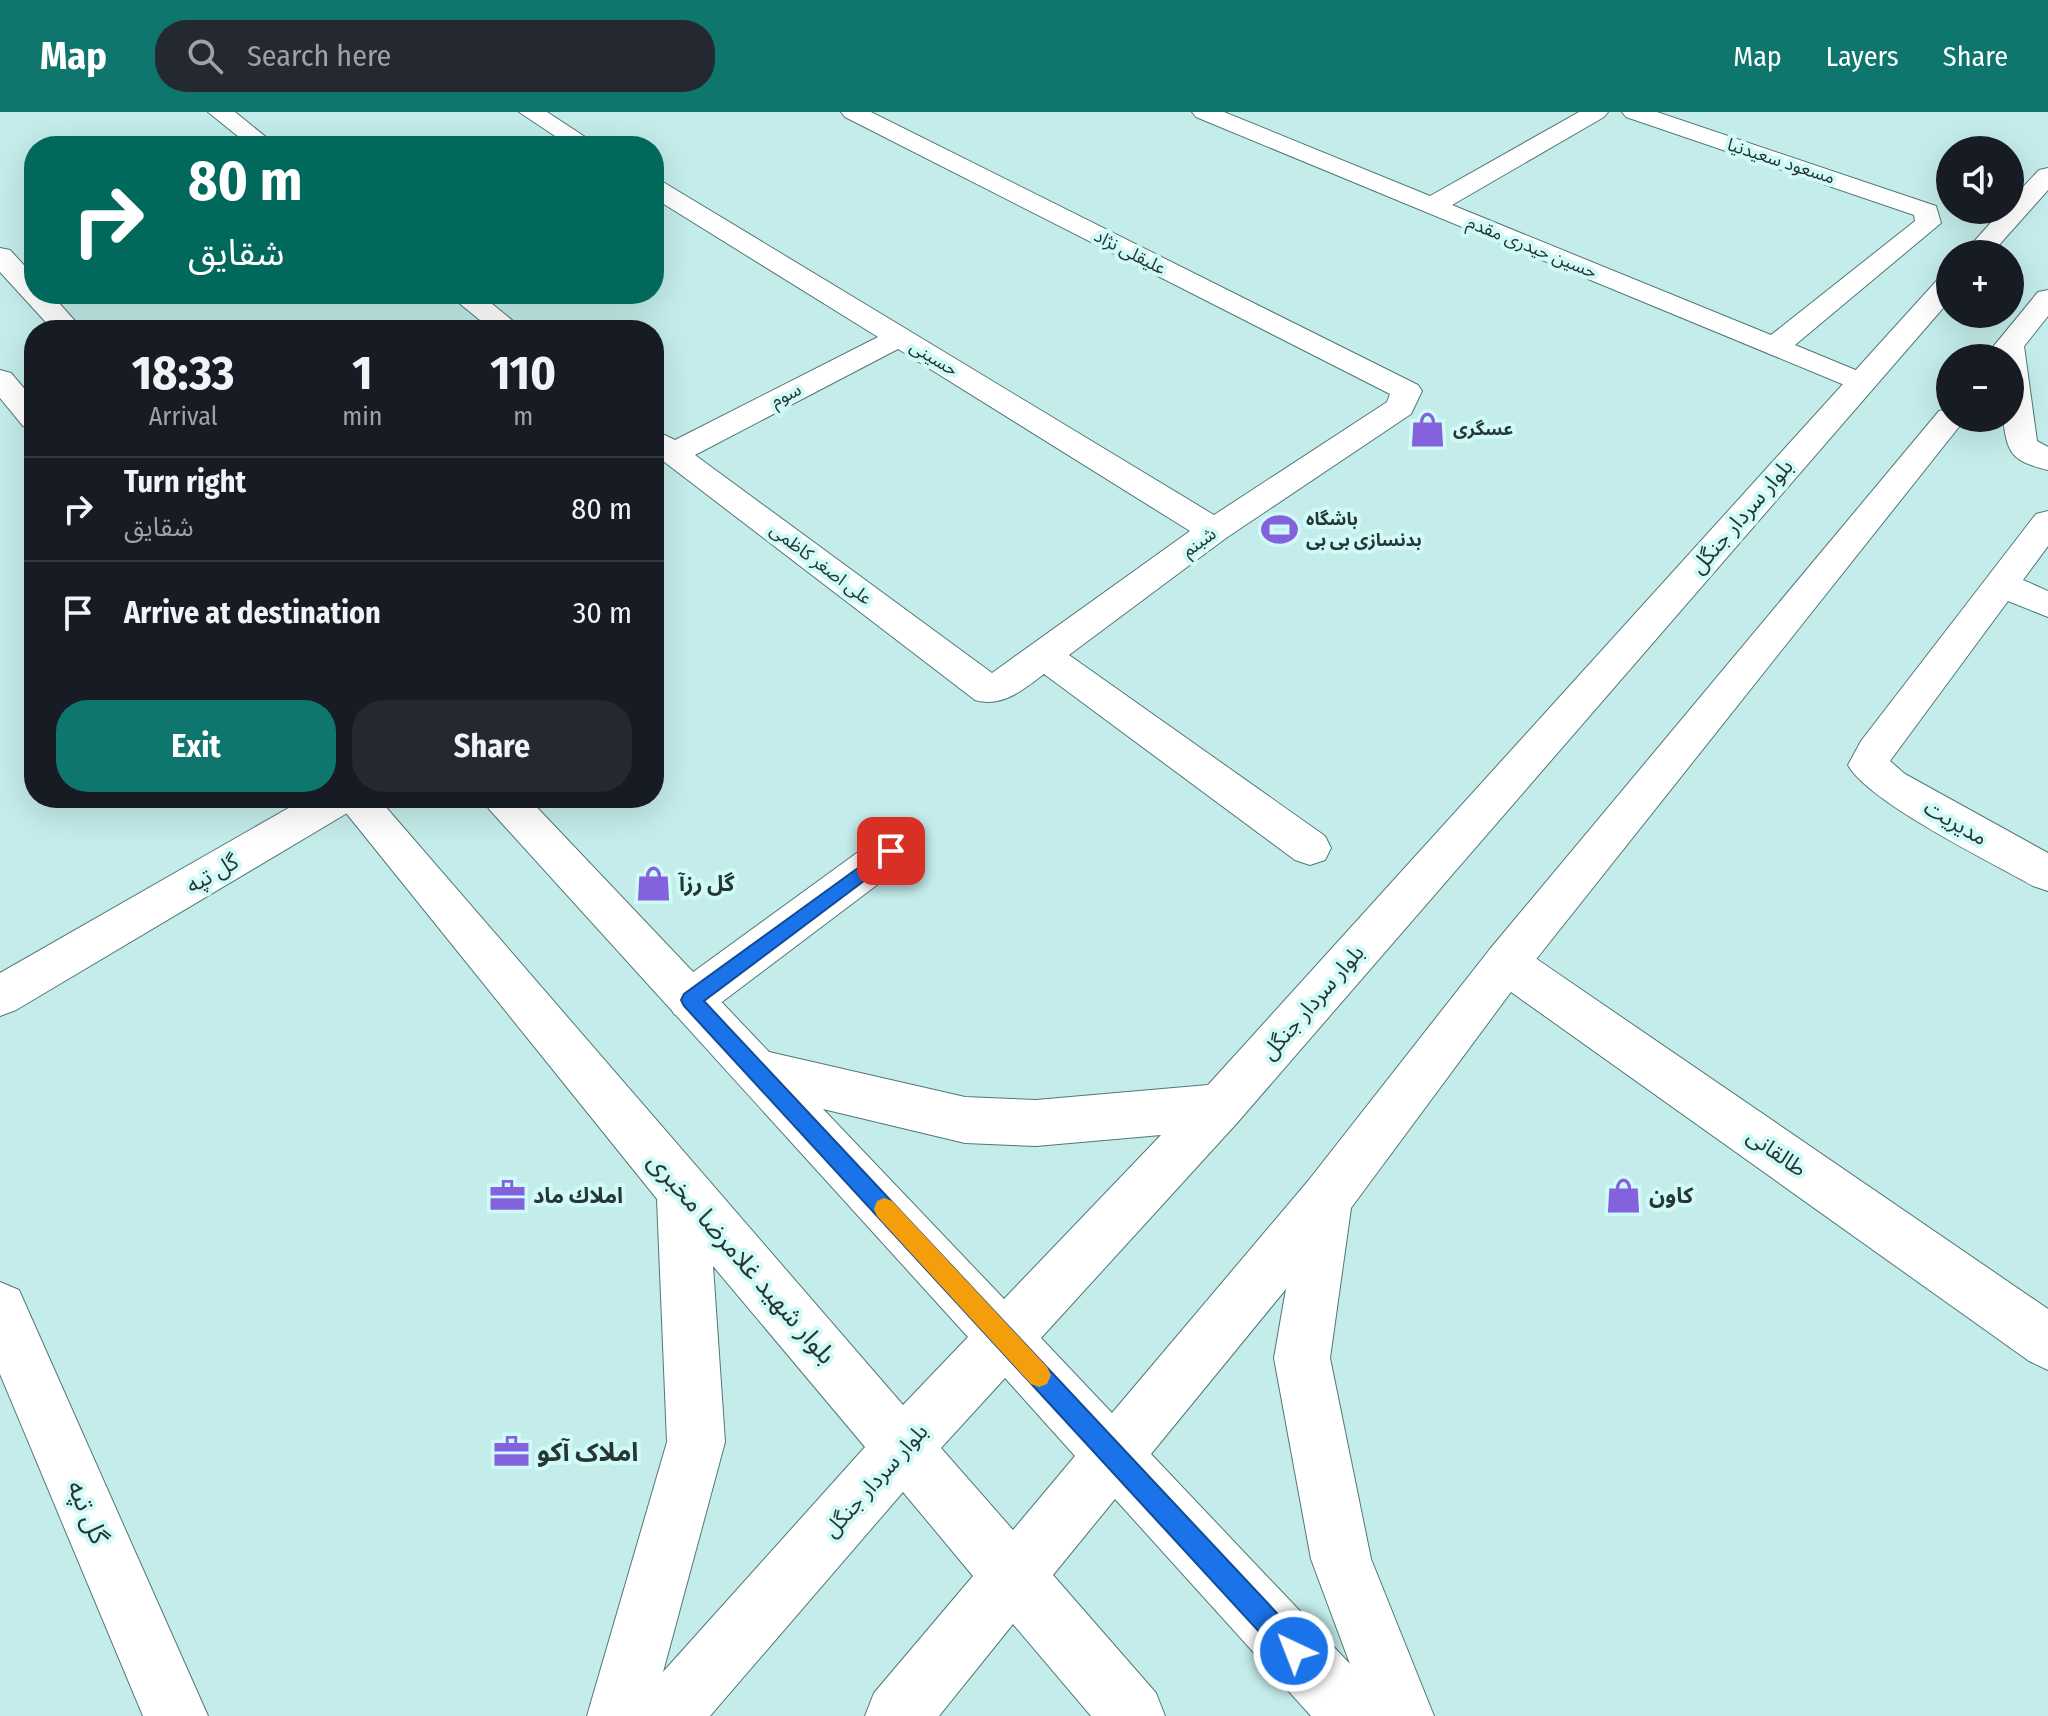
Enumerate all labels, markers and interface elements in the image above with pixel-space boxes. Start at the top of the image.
search box [155,20,715,92]
text: Map [40,33,107,79]
icon: search [183,34,227,78]
text: Search here [247,38,391,74]
text: Map [1733,40,1782,73]
text: Layers [1826,40,1899,73]
text: Share [1943,40,2008,73]
street label: مسعود سعیدنیا [1724,133,1838,189]
map controls [1936,136,2024,432]
button: sound [1936,136,2024,224]
text: 80 m [188,148,303,215]
icon: right [56,168,160,272]
street label: حسین حیدری مقدم [1463,211,1600,286]
street label: علیقلی نژاد [1091,225,1169,279]
text: شقایق [188,231,284,275]
button: + [1936,240,2024,328]
street label: حسینی [906,335,962,381]
text: 18:33 [132,344,235,402]
text: 1 [352,344,373,402]
text: 110 [490,344,556,402]
button: − [1936,344,2024,432]
street label: سوم [767,378,806,415]
text: Arrival [149,401,218,432]
text: min [342,401,383,432]
text: m [513,401,533,432]
shop icon: عسگری [1408,410,1446,448]
place label: عسگری [1453,418,1513,440]
street label: بلوار سردار جنگل [1684,453,1799,579]
text: Turn right [124,464,246,500]
icon: right [56,487,100,531]
text: 80 m [571,491,632,527]
place label: باشگاه بدنسازی بی بی [1306,508,1422,551]
sports icon: باشگاه بدنسازی بی بی [1261,510,1299,548]
text: شقایق [124,512,194,543]
street label: علی اصغر کاظمی [766,519,876,609]
street label: شبنم [1178,522,1221,563]
icon: arrive [56,591,100,635]
text: Arrive at destination [124,595,381,631]
text: 30 m [573,595,632,631]
button: Exit [56,700,336,792]
button: Share [352,700,632,792]
street label: مدیریت [1919,794,1992,851]
pin [857,817,925,885]
icon: arrive [869,829,913,873]
street label: گل تپه [181,847,245,900]
shop icon: گل رزآ [634,864,672,902]
place label: گل رزآ [678,870,735,897]
street label: بلوار سردار جنگل [1255,939,1370,1065]
street label: طالقانی [1742,1122,1812,1183]
street label: بلوار شهید غلامرضا مخبری [641,1146,842,1370]
office icon: املاك ماد [488,1176,526,1214]
shop icon: کاون [1604,1176,1642,1214]
place label: املاك ماد [533,1182,623,1209]
place label: کاون [1649,1182,1694,1209]
street label: بلوار سردار جنگل [817,1418,933,1543]
office icon: املاک آکو [492,1433,530,1471]
place label: املاک آکو [537,1437,638,1468]
street label: گل تپه [59,1476,115,1549]
position arrow [1252,1609,1336,1693]

